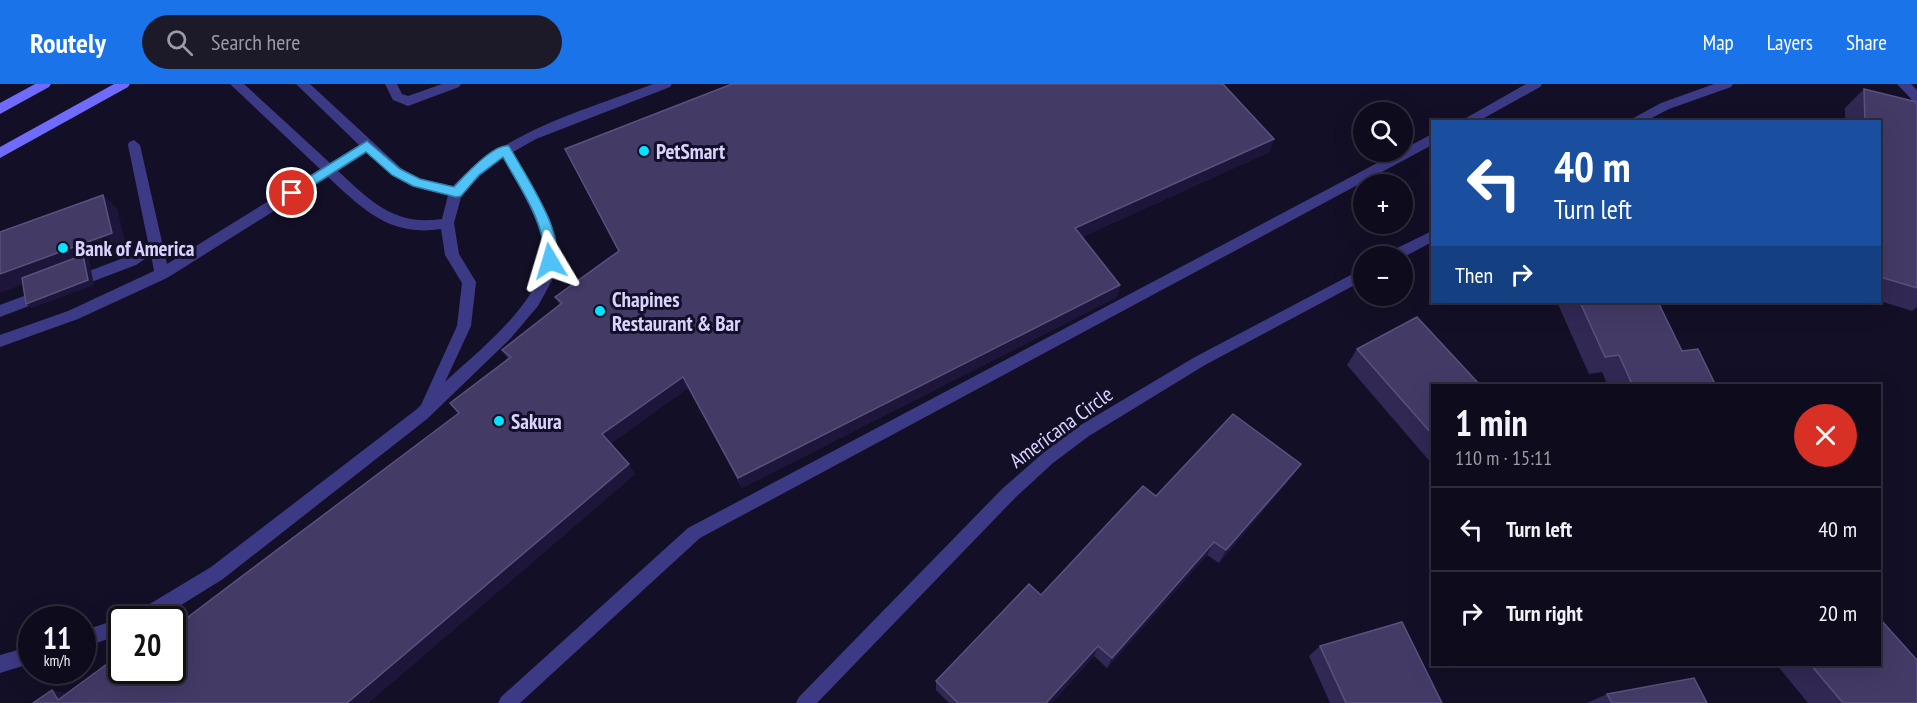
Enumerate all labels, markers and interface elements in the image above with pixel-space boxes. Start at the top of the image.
search box [142,15,562,69]
text: Routely [30,24,106,61]
icon: search [163,26,196,59]
text: Search here [211,28,300,56]
text: Map [1703,29,1734,56]
text: Layers [1767,29,1813,56]
text: Share [1846,29,1887,56]
map controls [1353,102,1413,306]
button: search [1353,102,1413,162]
place label: PetSmart [656,138,725,165]
text: 40 m [1554,139,1631,194]
marker: PetSmart [637,144,651,158]
icon: left [1455,144,1533,222]
pin [266,167,317,218]
button: + [1353,174,1413,234]
icon: arrive [275,176,308,209]
text: Turn left [1554,192,1632,226]
position arrow [518,229,582,293]
place label: Bank of America [75,235,195,262]
marker: Bank of America [56,241,70,255]
button: − [1353,246,1413,306]
icon: right [1505,258,1538,291]
text: Then [1455,261,1493,289]
place label: Chapines Restaurant & Bar [612,286,741,337]
marker: Chapines Restaurant & Bar [593,304,607,318]
street label: Americana Circle [1004,380,1118,474]
text: 1 min [1455,399,1528,446]
button: close [1794,404,1857,467]
place label: Sakura [511,408,562,435]
marker: Sakura [492,414,506,428]
text: 110 m · 15:11 [1455,445,1552,471]
icon: left [1455,513,1488,546]
text: Turn left [1506,515,1572,543]
text: 40 m [1818,515,1857,543]
icon: right [1455,597,1488,630]
text: Turn right [1506,599,1583,627]
text: 20 m [1818,599,1857,627]
speed limit sign: 20 [108,606,186,684]
text: 11 [43,618,71,657]
text: km/h [44,651,70,670]

